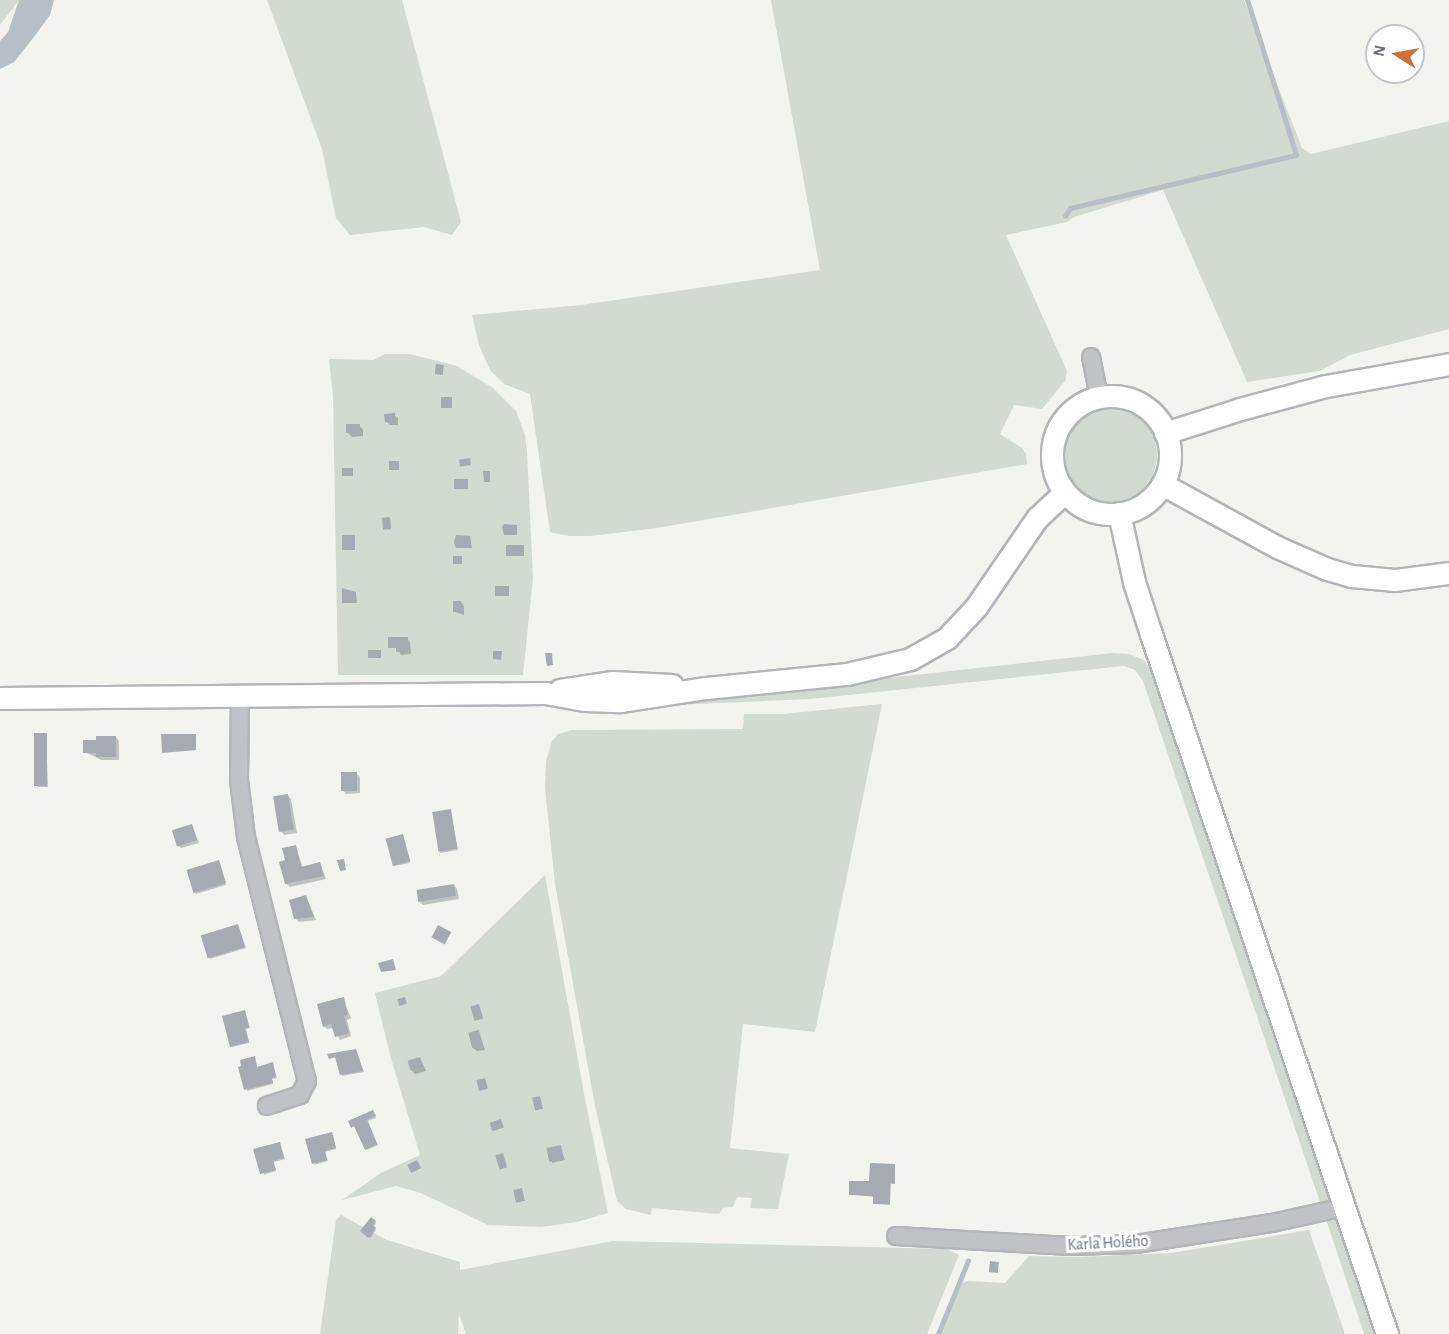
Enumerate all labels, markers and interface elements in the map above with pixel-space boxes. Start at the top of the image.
north arrow [1365,24,1425,84]
text: N [1370,44,1388,58]
street label: Karla Holého [1067,1231,1149,1255]

